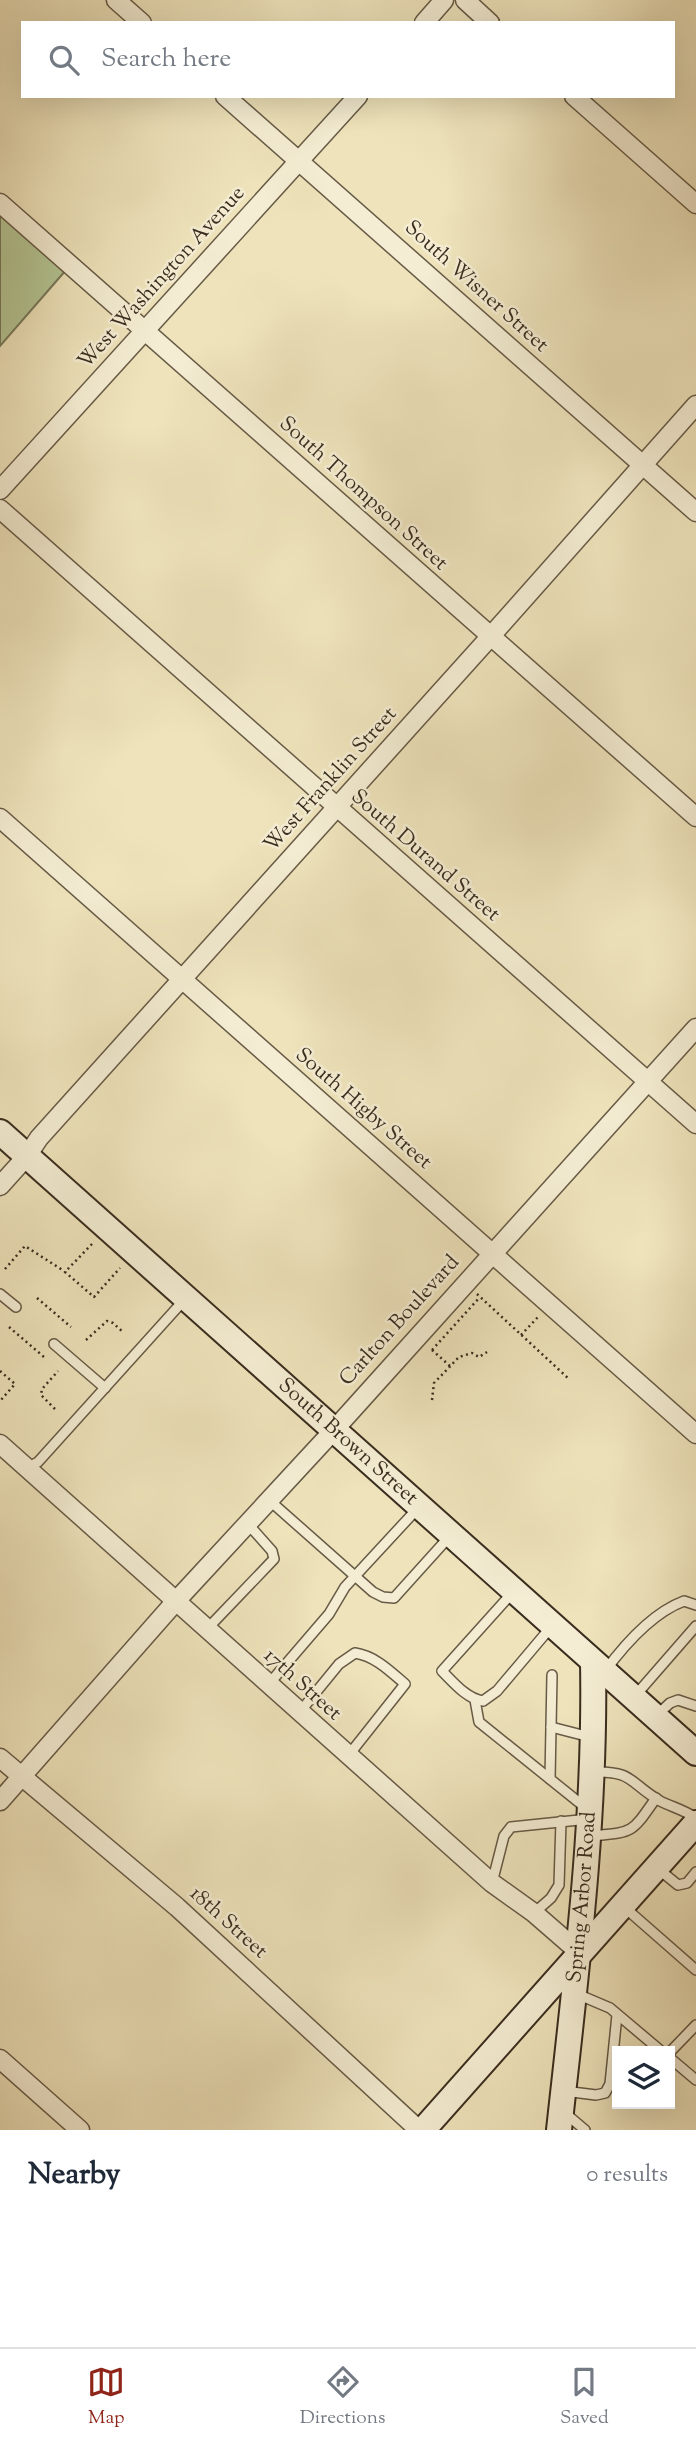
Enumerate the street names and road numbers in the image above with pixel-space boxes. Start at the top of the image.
street label: West Washington Avenue [71,180,253,376]
street label: South Wisner Street [397,214,555,360]
street label: South Thompson Street [272,410,454,578]
street label: West Franklin Street [257,701,405,859]
street label: South Durand Street [344,783,506,929]
street label: South Higby Street [288,1041,438,1177]
street label: Carlton Boulevard [333,1249,467,1393]
street label: South Brown Street [271,1371,424,1513]
street label: 17th Street [256,1642,348,1728]
street label: Spring Arbor Road [560,1811,605,1984]
street label: 18th Street [182,1880,274,1966]

